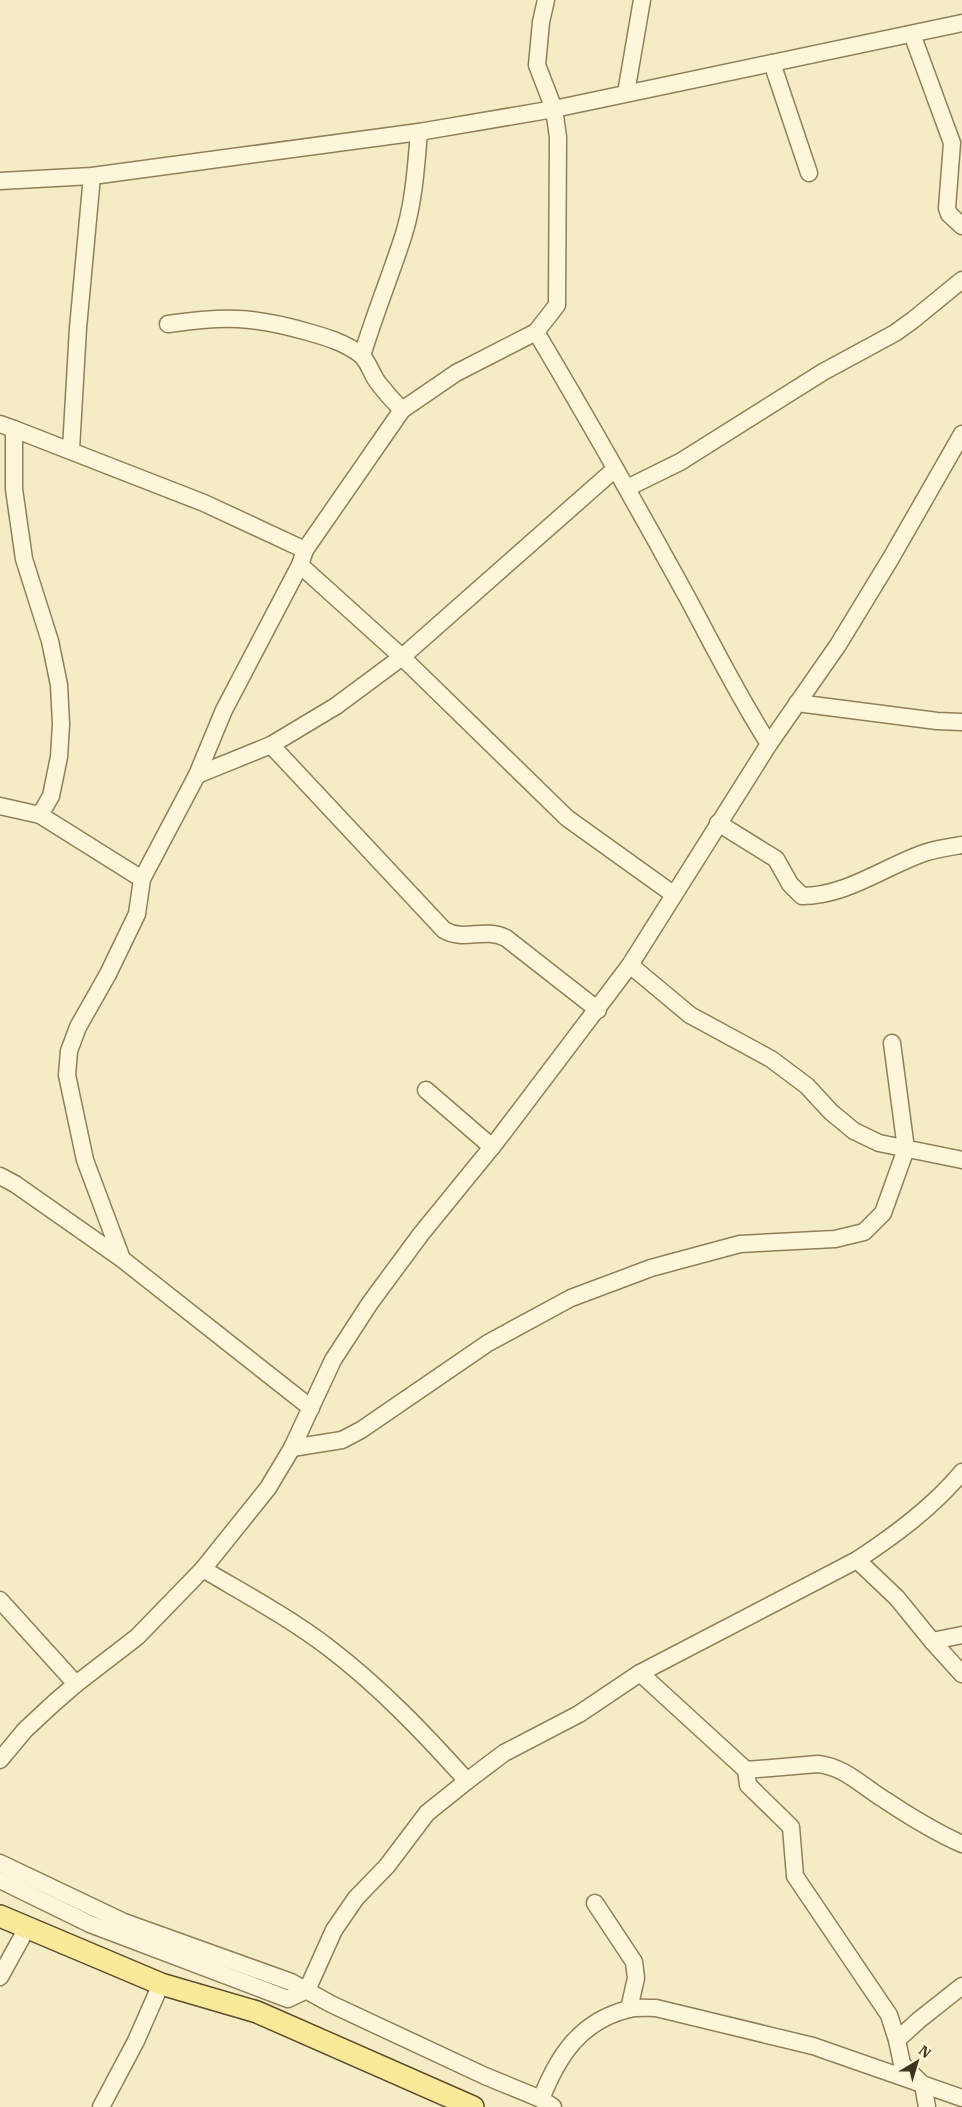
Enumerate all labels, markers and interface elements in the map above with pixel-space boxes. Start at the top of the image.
north arrow [892,2037,942,2087]
text: N [915,2041,935,2062]

